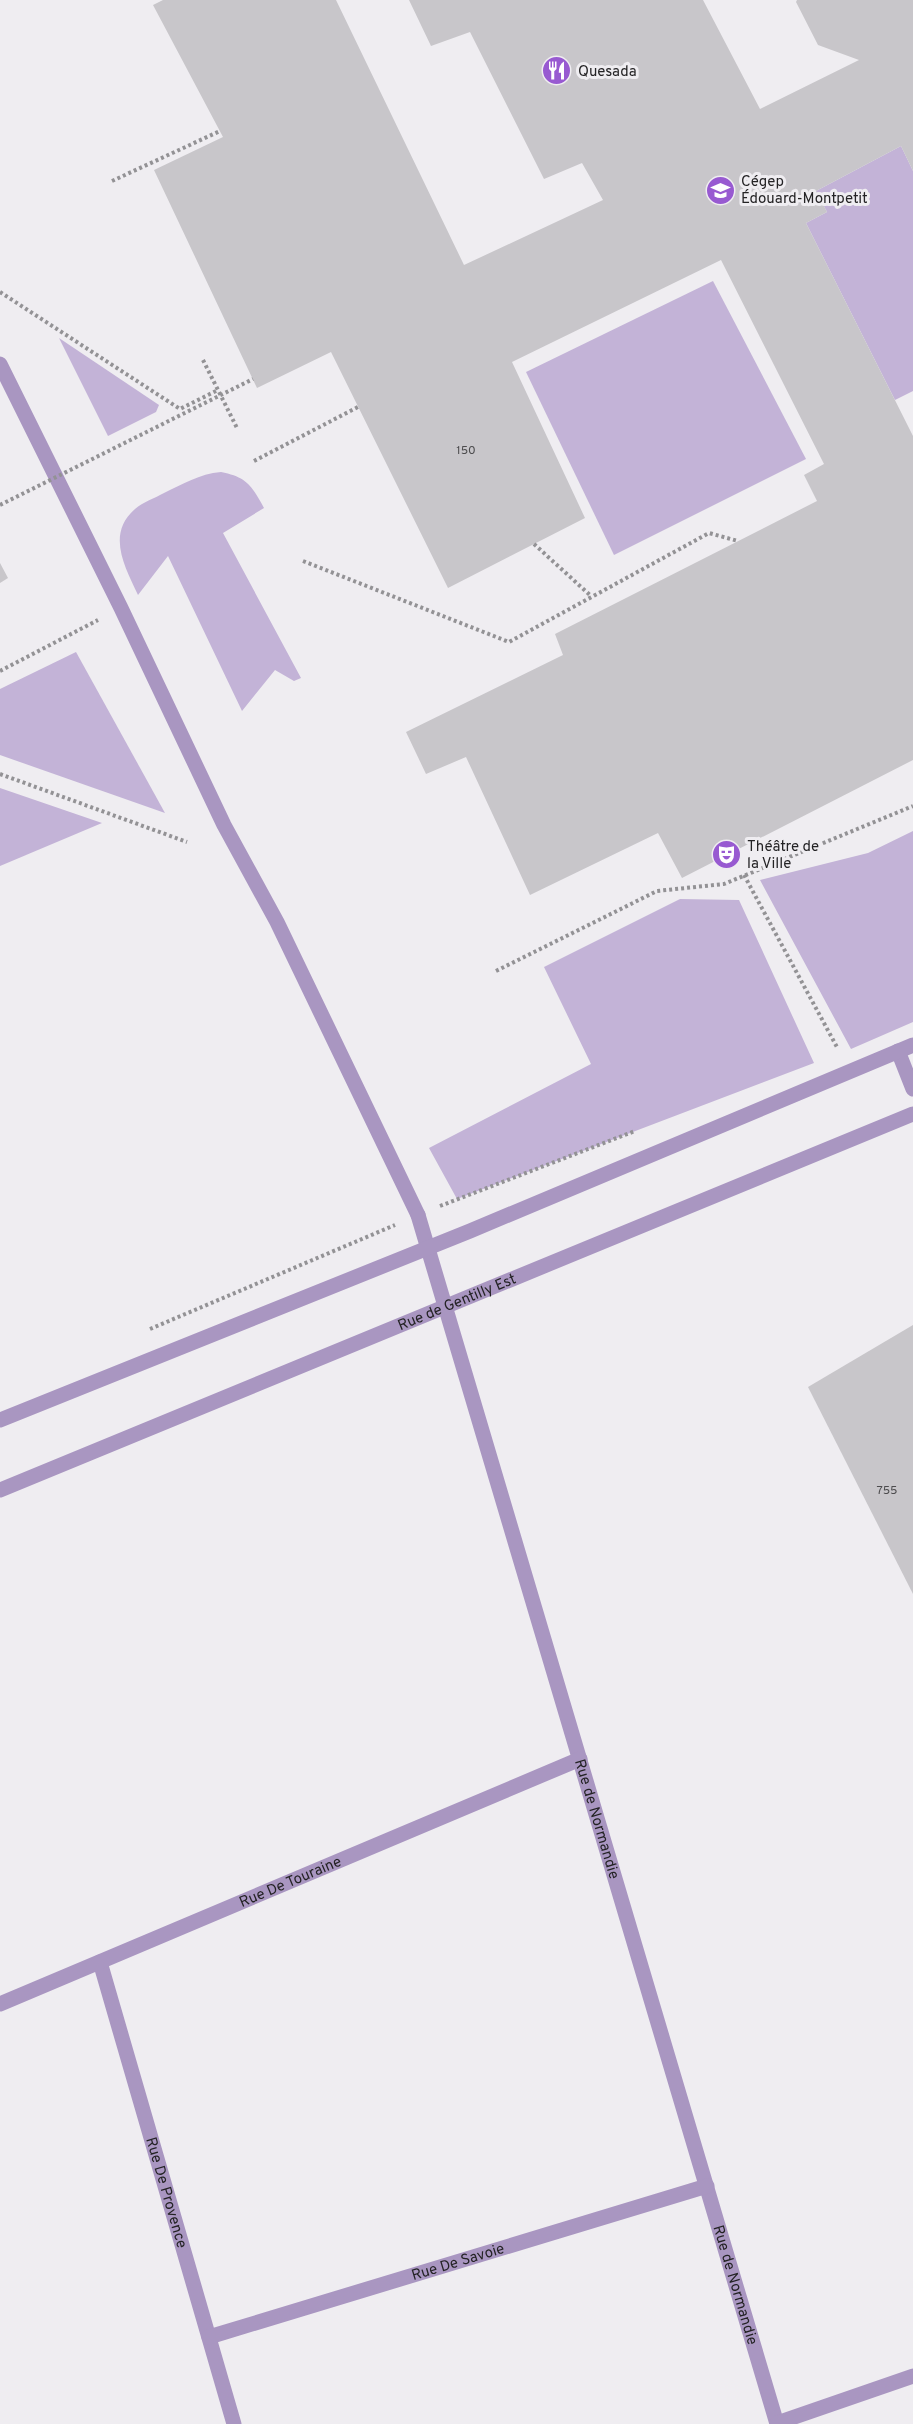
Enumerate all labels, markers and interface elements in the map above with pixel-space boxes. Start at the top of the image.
restaurant icon: Quesada [541,55,573,87]
place label: Quesada [578,63,637,82]
place label: Cégep Édouard-Montpetit [741,173,868,209]
school or university icon: Cégep Édouard-Montpetit [704,174,736,206]
house number: 150 [456,443,476,459]
place label: Théâtre de la Ville [747,838,819,874]
theatre icon: Théâtre de la Ville [710,839,742,871]
street label: Rue de Gentilly Est [395,1270,519,1336]
house number: 755 [876,1483,898,1499]
street label: Rue de Normandie [569,1757,623,1882]
street label: Rue De Touraine [237,1853,345,1913]
street label: Rue De Provence [140,2135,191,2251]
street label: Rue de Normandie [707,2223,761,2348]
street label: Rue De Savoie [409,2240,507,2286]

